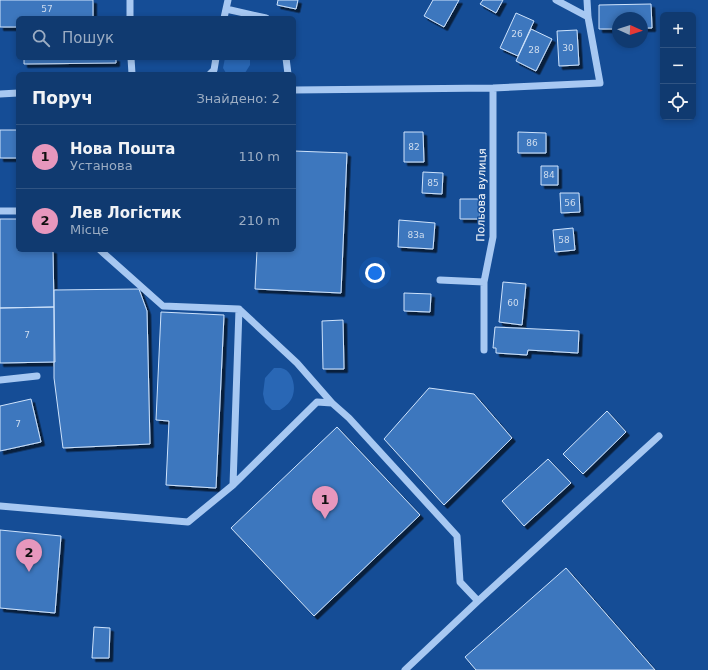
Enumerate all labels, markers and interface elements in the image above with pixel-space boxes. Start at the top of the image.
house number: 57 [41,4,53,14]
north arrow [612,12,648,48]
map controls [660,12,696,120]
button: + [660,12,696,48]
search box [16,16,296,60]
icon: search [30,27,52,49]
text: Пошук [62,29,114,47]
house number: 26 [511,29,523,39]
house number: 30 [562,43,574,53]
house number: 28 [528,45,540,55]
button: − [660,48,696,84]
button: locate [660,84,696,120]
text: Поруч [32,88,93,108]
text: Знайдено: 2 [197,91,280,106]
house number: 86 [526,138,538,148]
text: Нова Пошта [70,140,175,158]
house number: 82 [408,142,420,152]
street label: Польова вулиця [474,148,489,242]
text: 1 [40,149,50,164]
text: 110 m [238,149,280,164]
text: Установа [70,158,133,173]
house number: 84 [543,170,555,180]
house number: 85 [427,178,439,188]
house number: 56 [564,198,576,208]
text: Лев Логістик [70,204,181,222]
text: 2 [40,213,50,228]
text: 210 m [238,213,280,228]
text: Місце [70,222,109,237]
house number: 83а [408,230,424,240]
house number: 58 [558,235,570,245]
your location [365,263,385,283]
house number: 60 [507,298,519,308]
house number: 7 [24,330,30,340]
house number: 7 [15,419,21,429]
pin: 1 [312,486,338,519]
pin: 2 [16,539,42,572]

